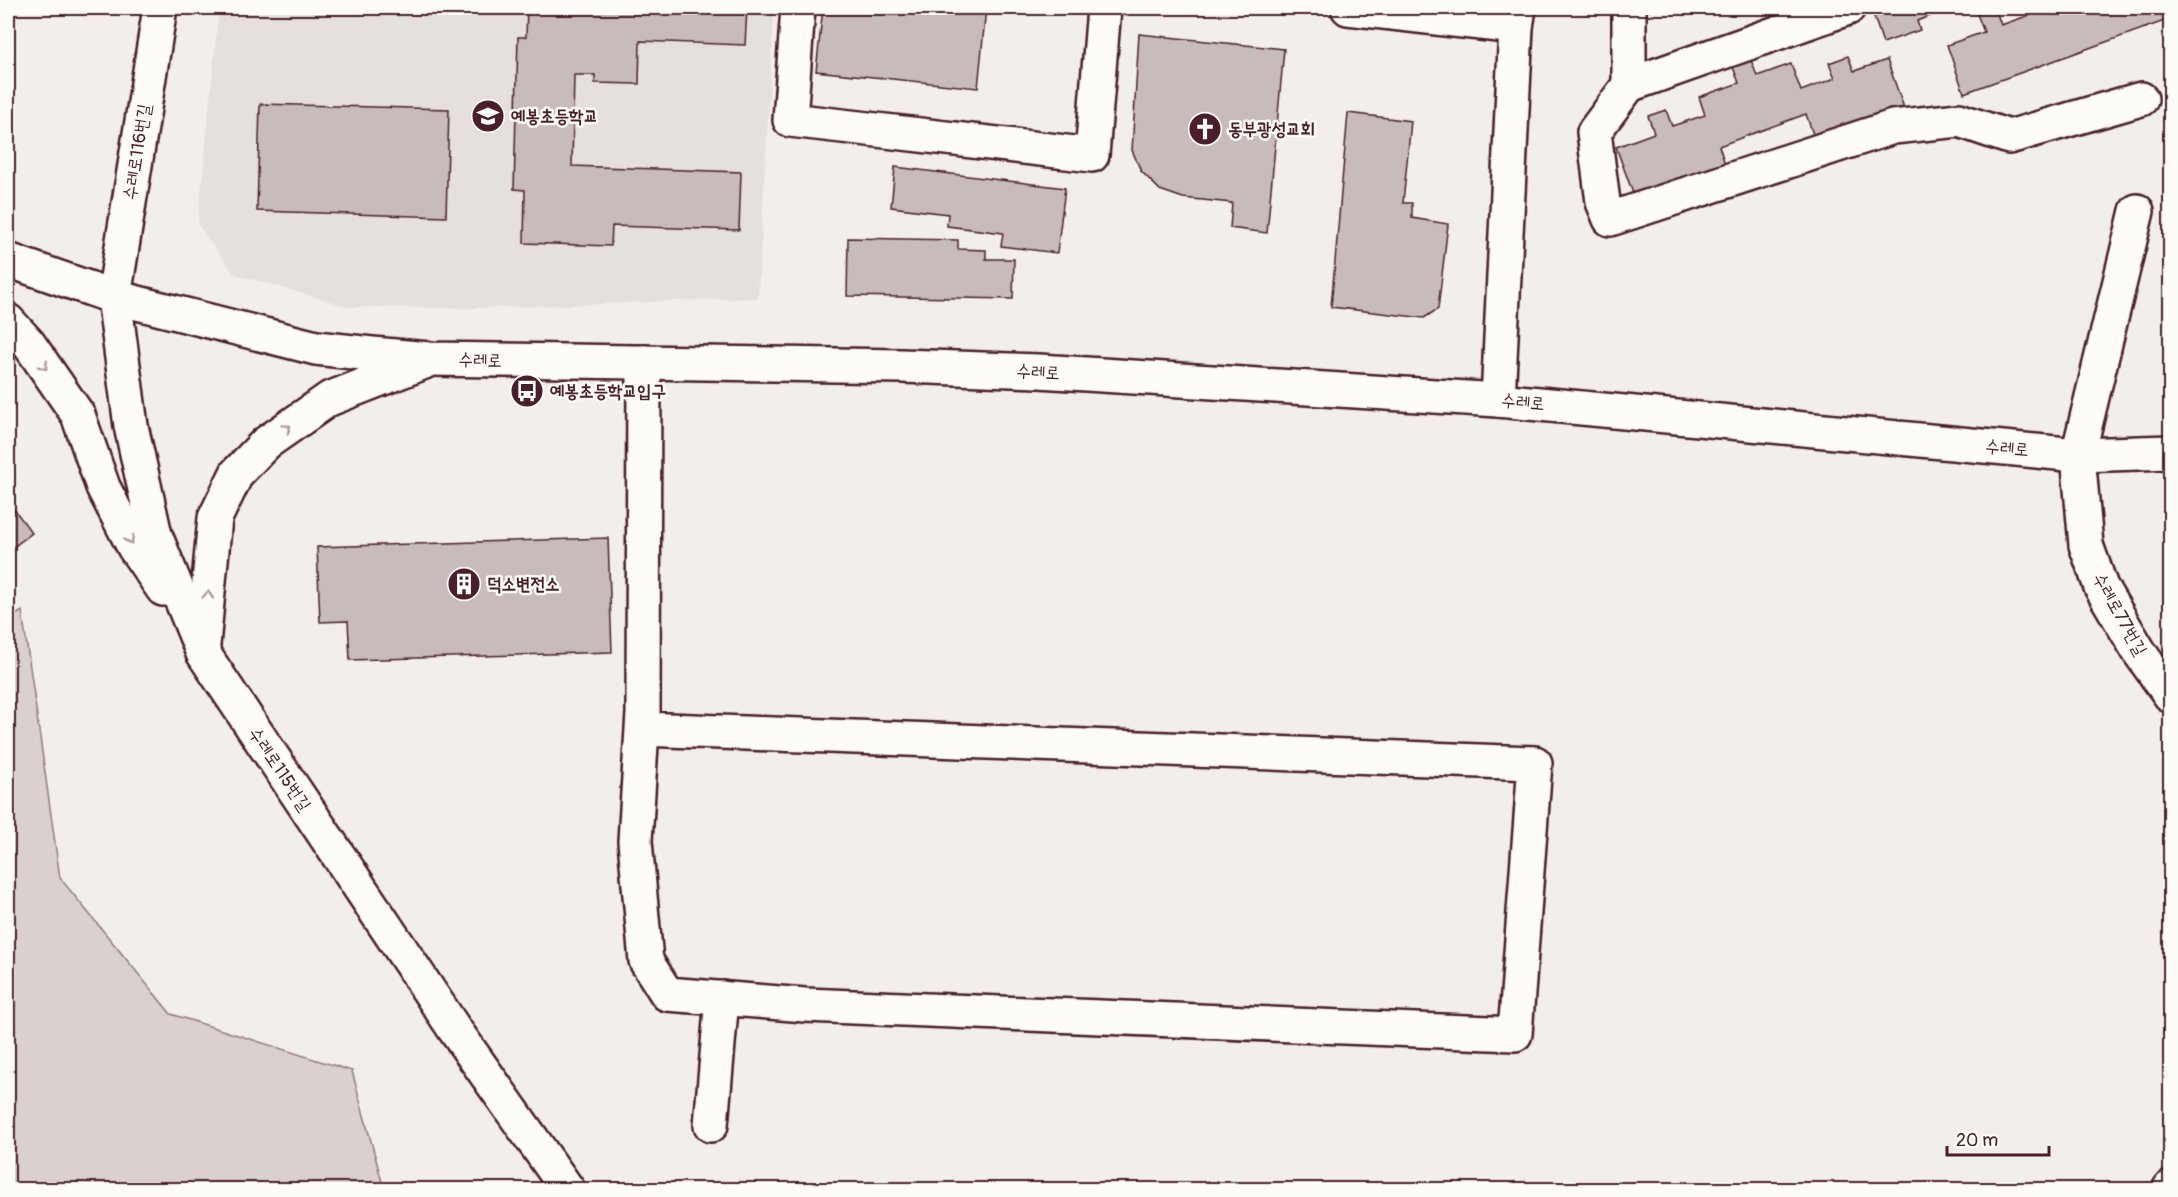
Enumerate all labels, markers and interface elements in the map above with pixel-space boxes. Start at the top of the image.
school or university icon: 예봉초등학교 [470,98,506,134]
street label: 수레로116번길 [119,102,157,202]
place label: 예봉초등학교 [511,105,598,128]
church icon: 동부광성교회 [1187,111,1223,147]
place label: 동부광성교회 [1228,118,1315,141]
street label: 수레로 [458,349,502,372]
one-way arrow [37,359,48,370]
street label: 수레로 [1016,360,1060,385]
bus stop icon: 예봉초등학교입구 [509,373,545,409]
place label: 예봉초등학교입구 [550,380,666,403]
street label: 수레로 [1500,389,1546,416]
one-way arrow [281,424,292,435]
street label: 수레로 [1984,435,2030,462]
one-way arrow [123,533,134,544]
building icon: 덕소변전소 [446,566,482,602]
street label: 수레로77번길 [2087,569,2152,660]
place label: 덕소변전소 [487,573,559,596]
one-way arrow [201,590,214,599]
street label: 수레로115번길 [243,723,316,816]
scale bar [1947,1119,2049,1157]
text: 20 m [1956,1129,1998,1152]

